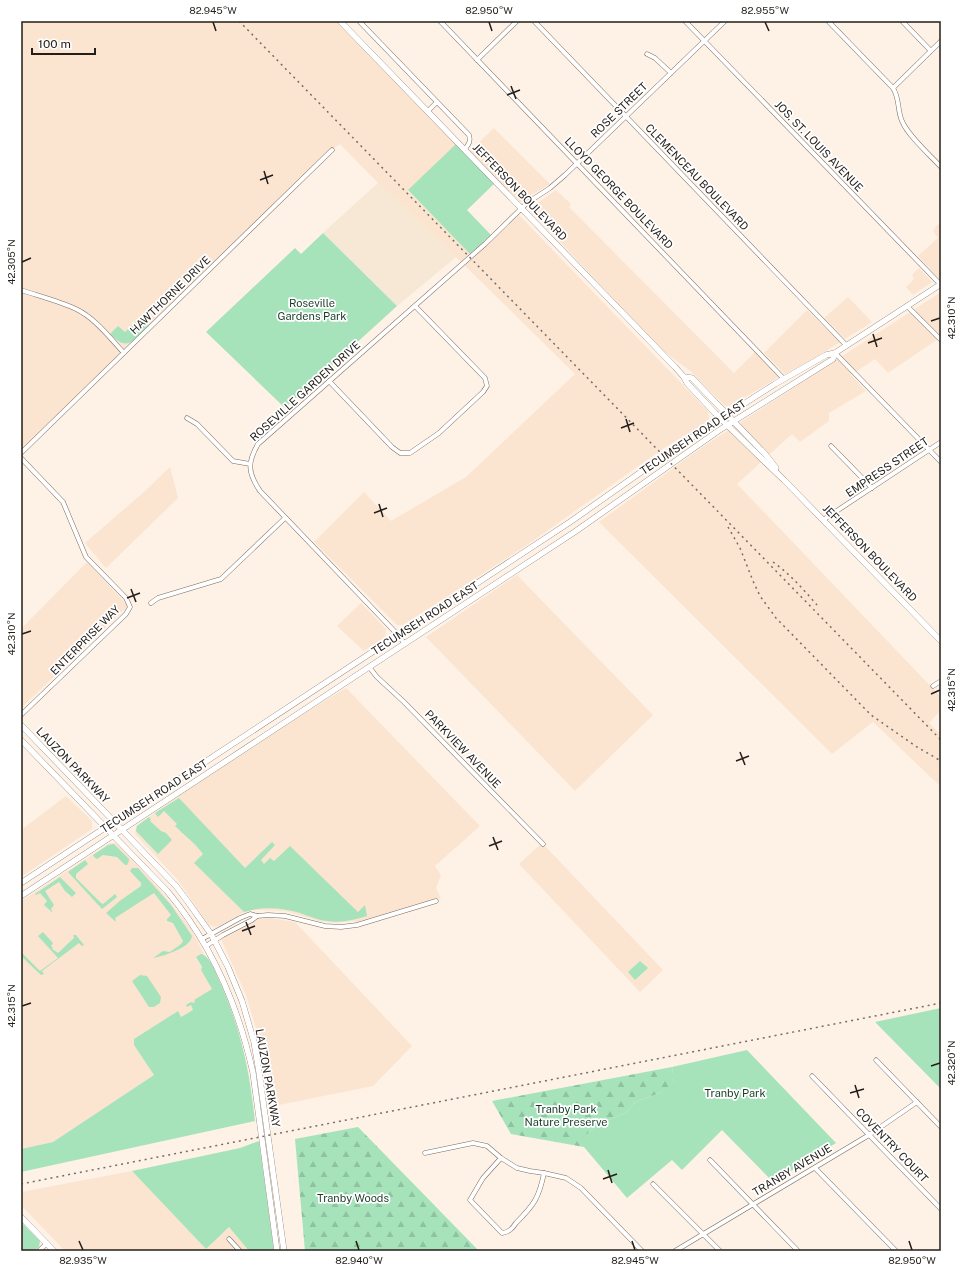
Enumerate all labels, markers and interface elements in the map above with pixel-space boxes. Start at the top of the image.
text: 82.945°W [189,4,237,16]
text: 82.950°W [465,4,513,16]
text: 82.955°W [741,4,789,16]
scale bar [32,30,95,56]
text: 100 m [38,37,71,51]
street label: ROSE STREET [588,80,650,140]
street label: JOS. ST. LOUIS AVENUE [773,98,865,194]
street label: CLEMENCEAU BOULEVARD [643,121,751,233]
street label: LLOYD GEORGE BOULEVARD [562,135,676,251]
street label: JEFFERSON BOULEVARD [471,141,570,243]
text: 42.305°N [5,239,17,285]
street label: HAWTHORNE DRIVE [128,254,213,336]
text: 42.310°N [945,296,957,340]
park label: Roseville Gardens Park [277,297,347,322]
street label: ROSEVILLE GARDEN DRIVE [248,338,362,443]
street label: TECUMSEH ROAD EAST [638,397,749,477]
street label: EMPRESS STREET [843,435,931,499]
street label: JEFFERSON BOULEVARD [821,502,920,604]
street label: TECUMSEH ROAD EAST [369,579,481,657]
street label: ENTERPRISE WAY [48,603,122,677]
text: 42.310°N [5,612,17,656]
text: 42.315°N [945,668,957,712]
street label: PARKVIEW AVENUE [423,708,503,790]
street label: LAUZON PARKWAY [34,725,112,805]
street label: TECUMSEH ROAD EAST [98,757,210,835]
text: 42.315°N [5,984,17,1028]
street label: LAUZON PARKWAY [253,1028,283,1129]
text: 42.320°N [945,1040,957,1086]
park label: Tranby Park [704,1087,766,1099]
park label: Tranby Park Nature Preserve [524,1103,608,1128]
street label: COVENTRY COURT [854,1106,931,1185]
street label: TRANBY AVENUE [750,1142,834,1198]
park label: Tranby Woods [317,1192,389,1204]
text: 82.935°W [59,1254,107,1266]
text: 82.940°W [335,1254,383,1266]
text: 82.945°W [611,1254,659,1266]
text: 82.950°W [888,1254,936,1266]

